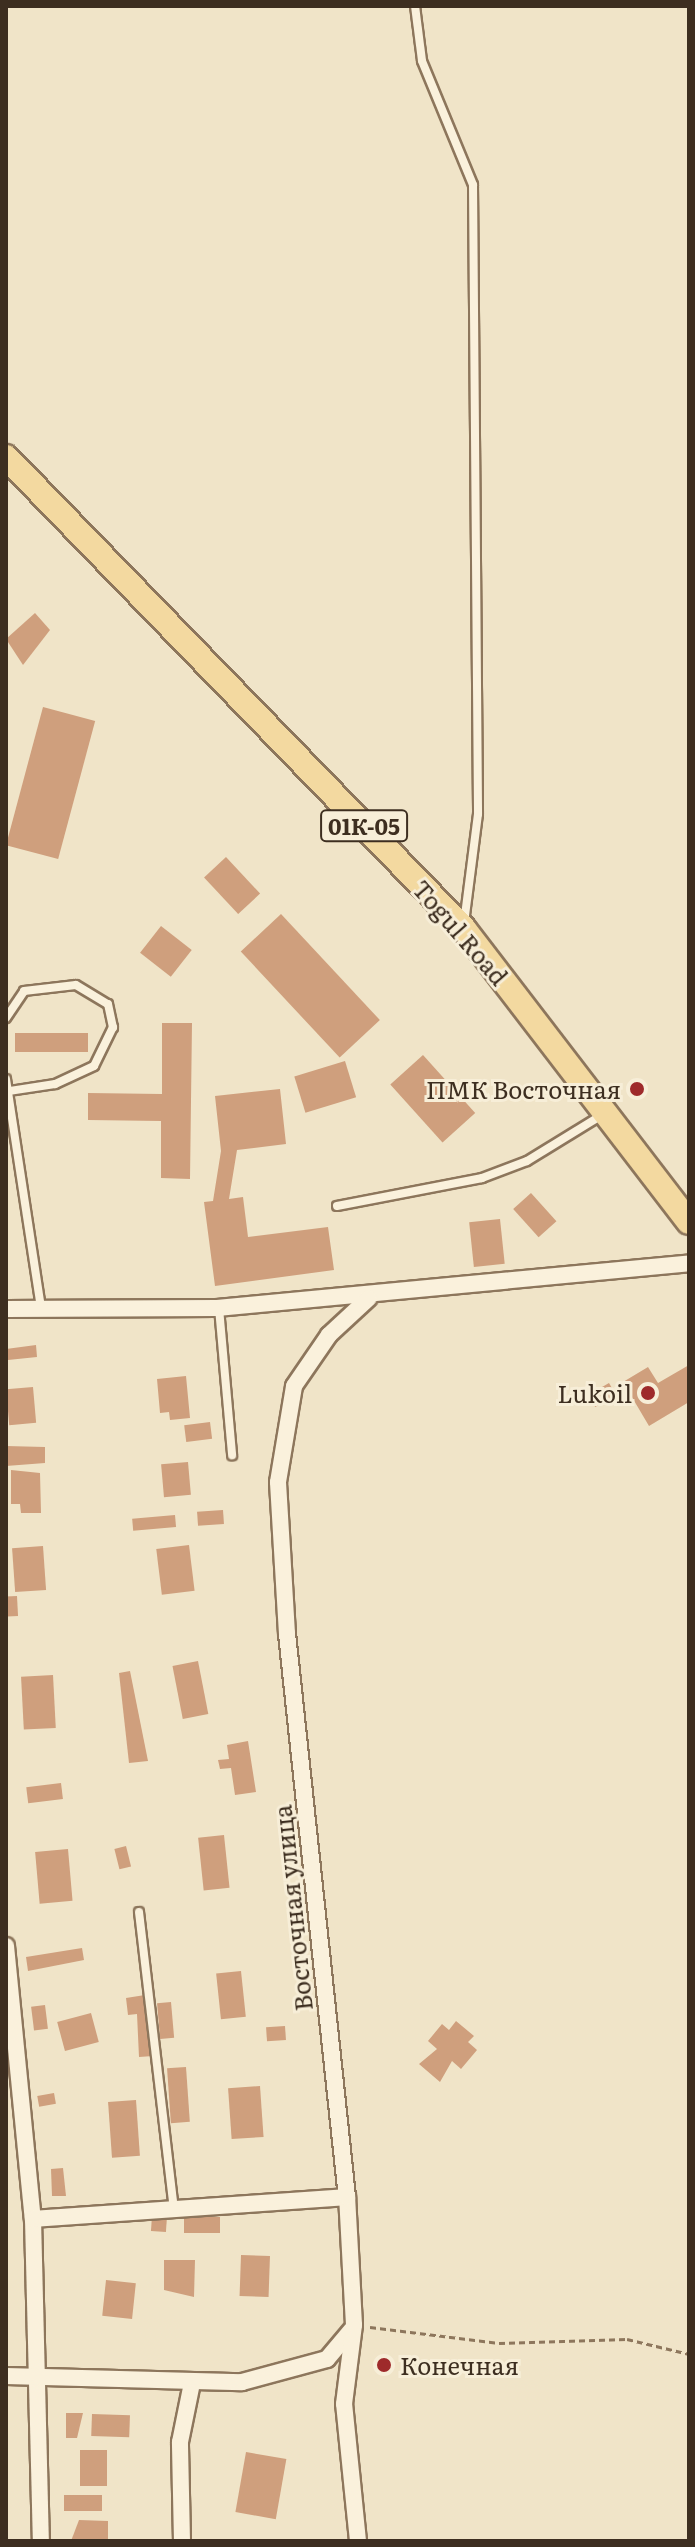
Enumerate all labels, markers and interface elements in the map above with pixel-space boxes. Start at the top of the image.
road number: 01К-05 [320,808,408,844]
street label: Togul Road [408,874,514,990]
place label: ПМК Восточная [426,1075,621,1103]
marker: ПМК Восточная [628,1080,646,1098]
place label: Lukoil [558,1379,632,1407]
marker: Lukoil [639,1384,657,1402]
street label: Восточная улица [267,1804,317,2012]
place label: Конечная [400,2351,519,2379]
marker: Конечная [375,2356,393,2374]

